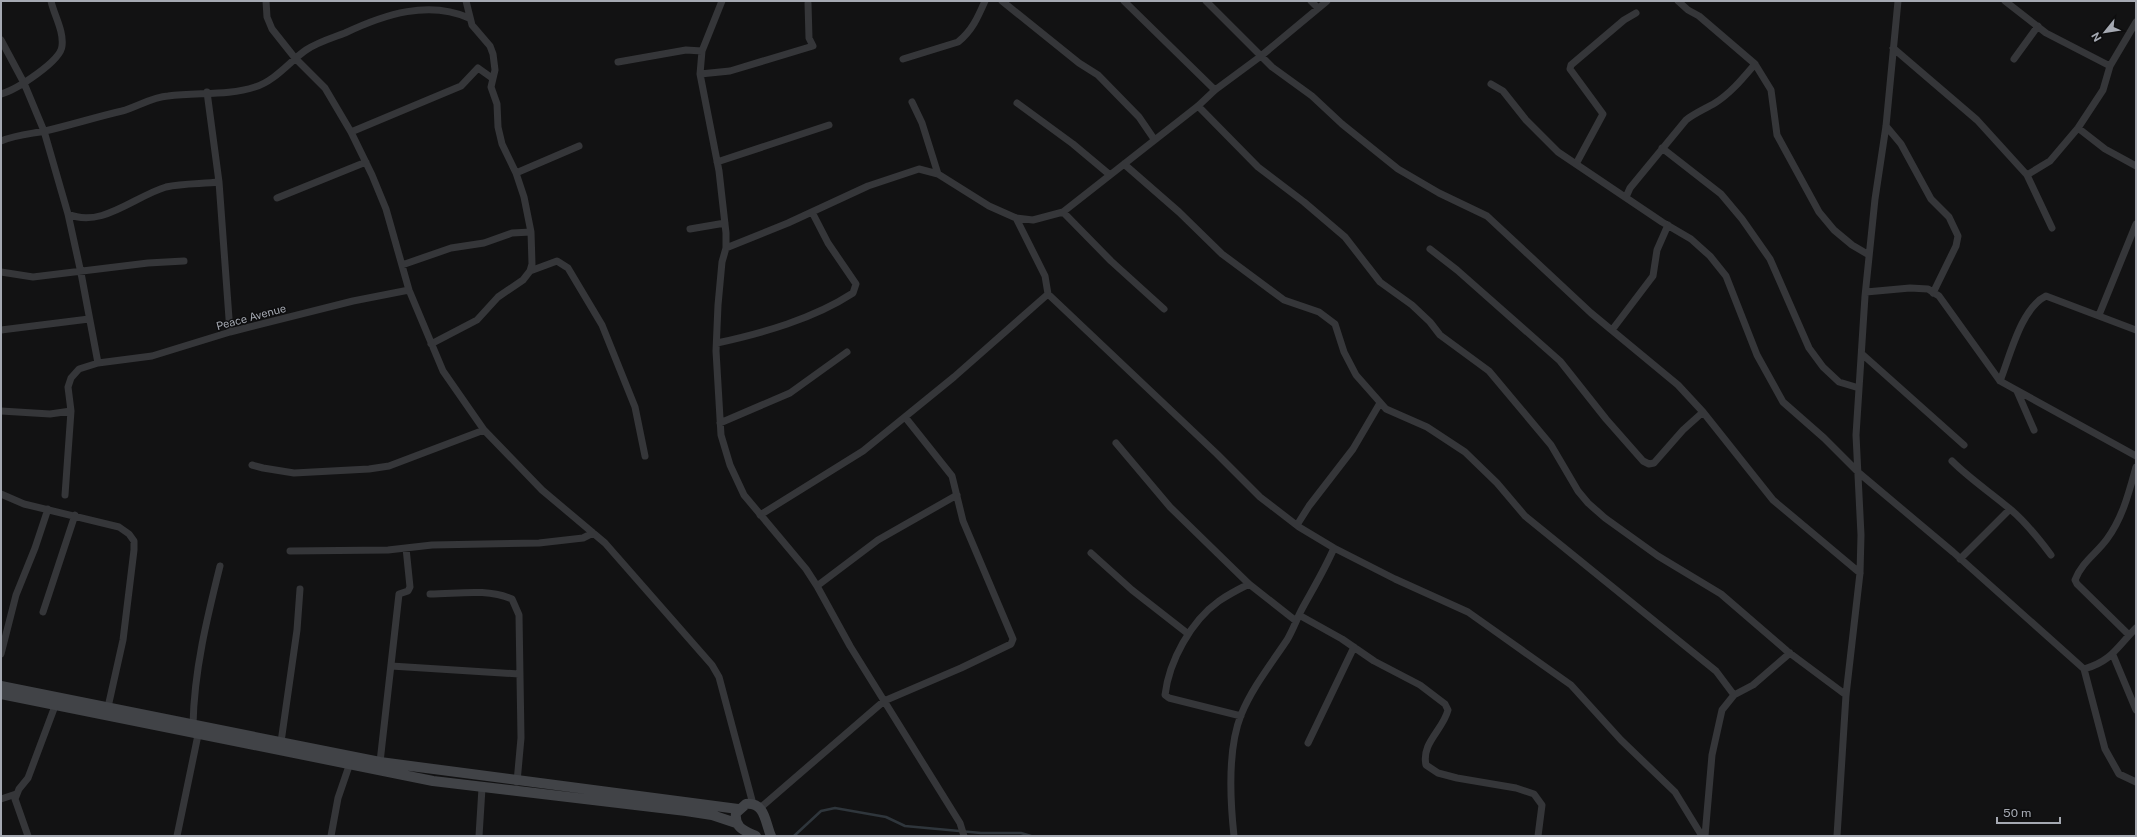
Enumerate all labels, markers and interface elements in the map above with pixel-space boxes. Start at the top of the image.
north arrow [2085,12,2125,52]
text: N [2089,30,2104,44]
street label: Peace Avenue [215,302,287,332]
scale bar [1997,799,2060,825]
text: 50 m [2003,806,2031,820]

